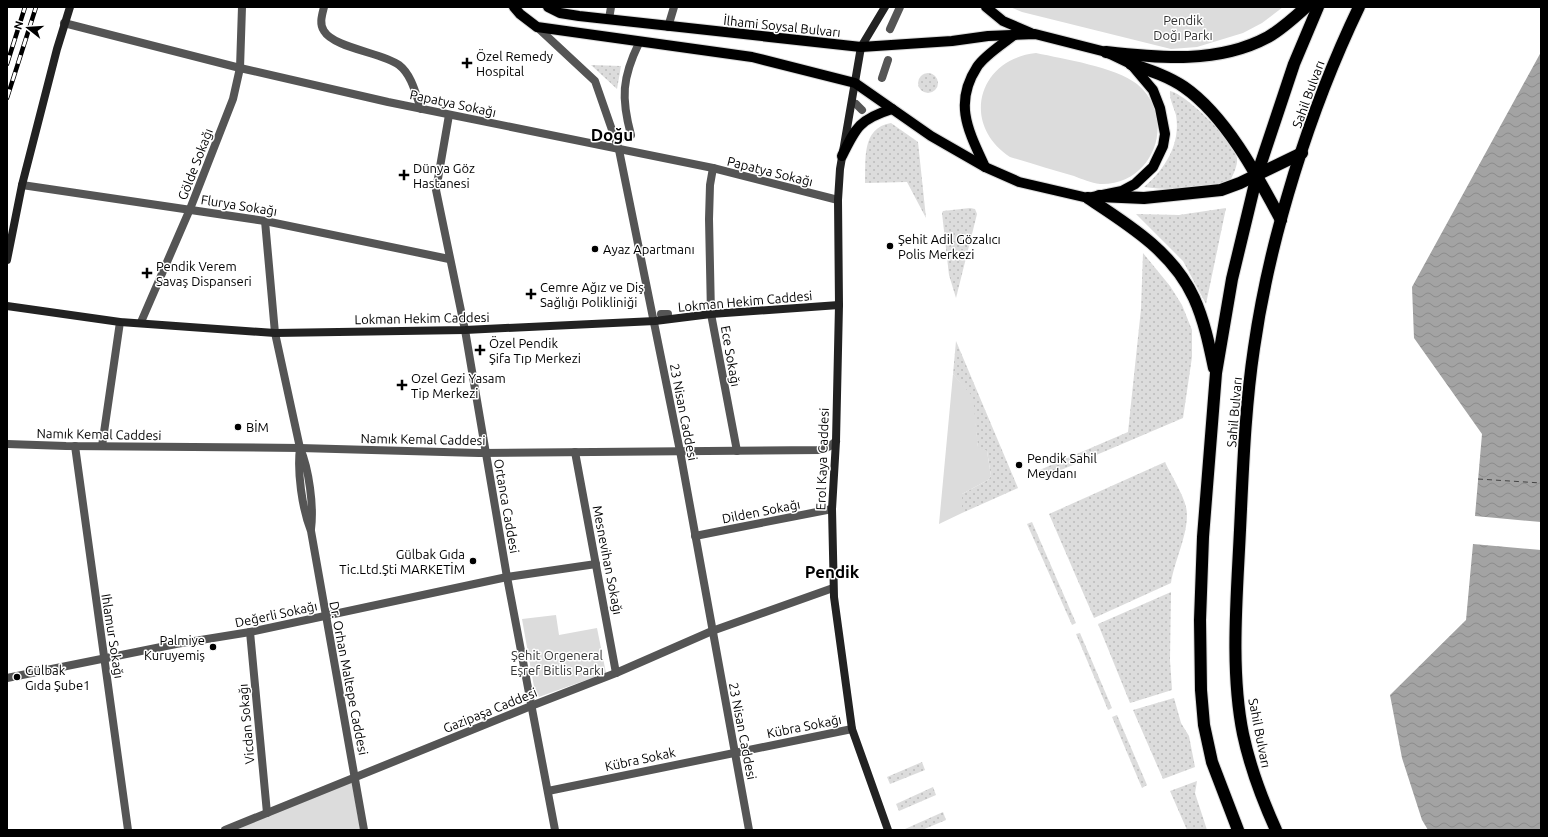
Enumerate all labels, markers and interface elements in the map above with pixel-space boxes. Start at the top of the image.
north arrow [8,8,48,48]
street label: İlhami Soysal Bulvarı [723,12,841,39]
park label: Pendik Doğı Parkı [1153,13,1213,42]
text: N [11,19,25,31]
place label: Özel Remedy Hospital [476,48,553,78]
marker: Özel Remedy Hospital [461,57,473,69]
street label: Sahil Bulvarı [1289,58,1327,130]
street label: Papatya Sokağı [409,87,497,119]
district label: Doğu [591,125,633,144]
street label: Gölde Sokağı [175,126,215,202]
street label: Papatya Sokağı [726,154,814,188]
place label: Dünya Göz Hastanesi [413,161,475,190]
marker: Dünya Göz Hastanesi [398,169,410,181]
street label: Flurya Sokağı [200,192,278,218]
place label: Şehit Adil Gözalıcı Polis Merkezi [898,232,1001,261]
marker: Şehit Adil Gözalıcı Polis Merkezi [885,241,895,251]
place label: Ayaz Apartmanı [603,242,695,256]
marker: Ayaz Apartmanı [590,244,600,254]
place label: Pendik Verem Savaş Dispanseri [156,259,252,288]
marker: Pendik Verem Savaş Dispanseri [141,267,153,279]
place label: Cemre Ağız ve Diş Sağlığı Polikliniği [540,280,644,309]
marker: Cemre Ağız ve Diş Sağlığı Polikliniği [525,288,537,300]
street label: Lokman Hekim Caddesi [677,288,813,314]
street label: Lokman Hekim Caddesi [354,310,490,326]
street label: Ece Sokağı [719,324,743,388]
place label: Özel Pendik Şifa Tıp Merkezi [489,335,581,365]
marker: Özel Pendik Şifa Tıp Merkezi [474,344,486,356]
street label: 23 Nisan Caddesi [668,362,700,462]
place label: Ozel Gezi Yasam Tip Merkezi [411,371,506,400]
street label: Sahil Bulvarı [1224,376,1244,448]
marker: Ozel Gezi Yasam Tip Merkezi [396,379,408,391]
street label: Erol Kaya Caddesi [813,408,831,510]
place label: BİM [246,419,269,434]
marker: BİM [233,422,243,432]
street label: Namık Kemal Caddesi [36,426,162,442]
street label: Namık Kemal Caddesi [360,431,486,447]
place label: Pendik Sahil Meydanı [1027,451,1098,480]
street label: Ortanca Caddesi [492,458,522,554]
marker: Pendik Sahil Meydanı [1014,460,1024,470]
street label: Dilden Sokağı [721,497,801,525]
street label: Mesnevihan Sokağı [591,504,625,616]
place label: Gülbak Gıda Tic.Ltd.Şti MARKETİM [339,547,465,576]
marker: Gülbak Gıda Tic.Ltd.Şti MARKETİM [468,556,478,566]
district label: Pendik [805,562,860,581]
street label: Ihlamur Sokağı [99,593,127,679]
street label: Değerli Sokağı [234,598,318,630]
street label: Dr. Orhan Maltepe Caddesi [327,600,371,756]
place label: Palmiye Kuruyemiş [144,633,205,662]
marker: Palmiye Kuruyemiş [208,642,218,652]
park label: Şehit Orgeneral Eşref Bitlis Parkı [510,648,604,677]
place label: Gülbak Gıda Şube1 [25,663,90,692]
marker: Gülbak Gıda Şube1 [12,672,22,682]
street label: 23 Nisan Caddesi [727,681,759,781]
street label: Vicdan Sokağı [236,683,256,765]
street label: Gazipaşa Caddesi [441,685,539,735]
street label: Sahil Bulvarı [1246,697,1274,769]
street label: Kübra Sokağı [765,712,843,740]
street label: Kübra Sokak [603,745,677,773]

